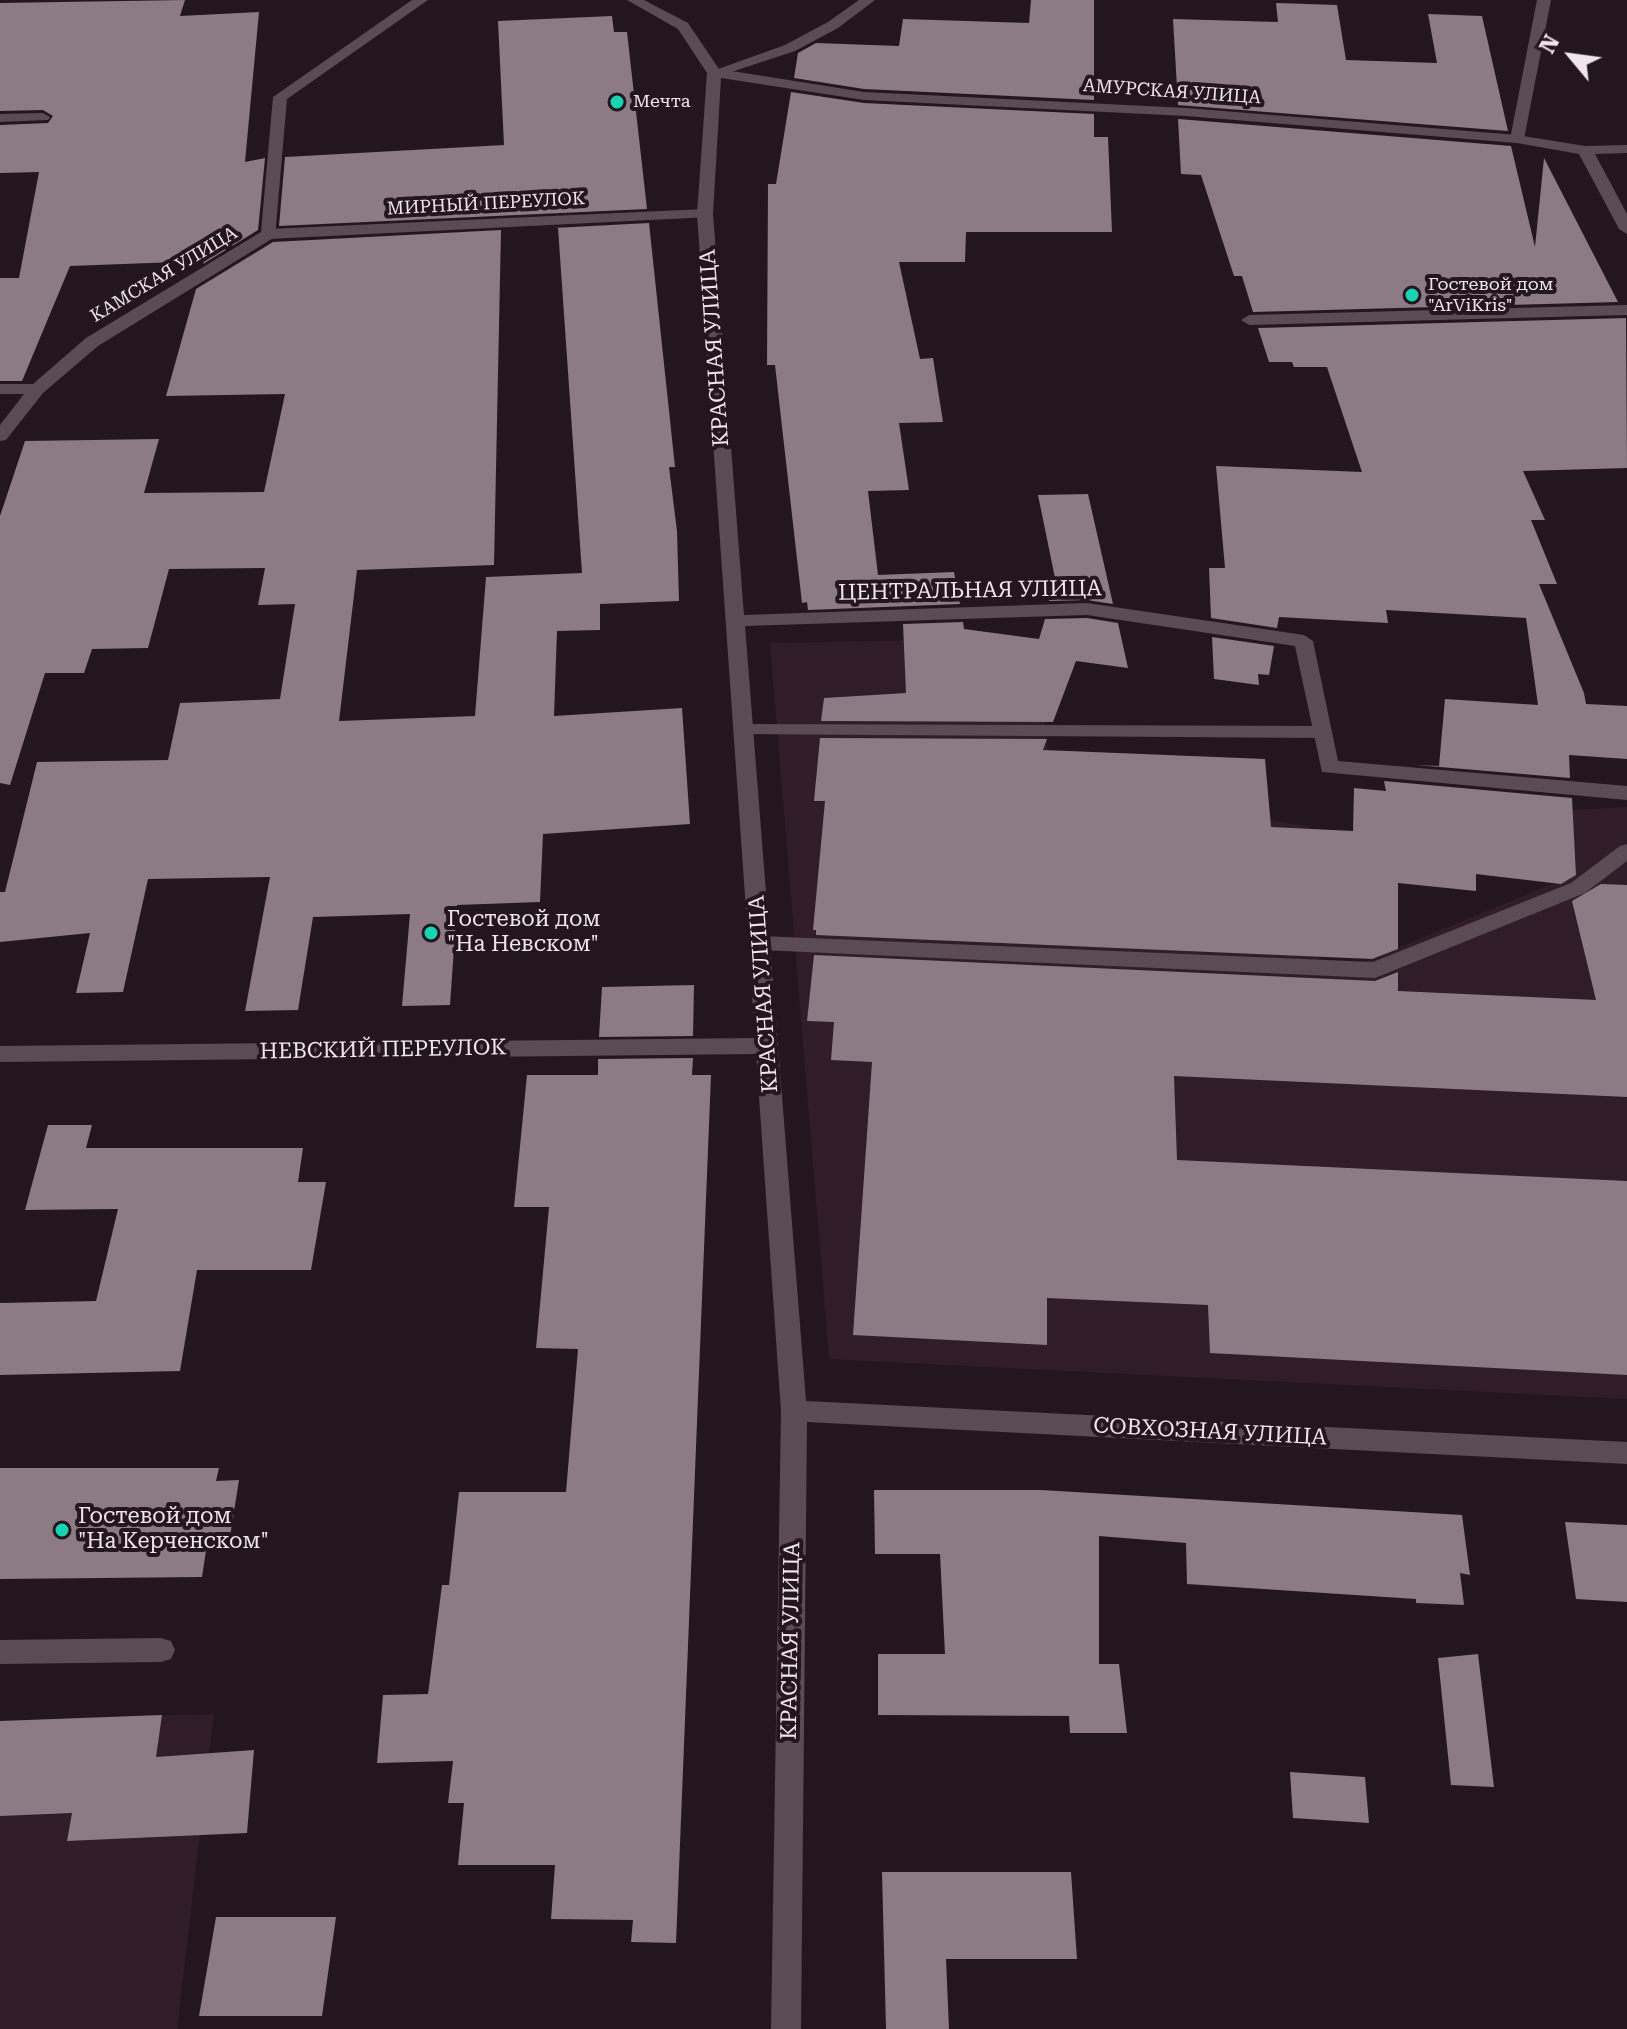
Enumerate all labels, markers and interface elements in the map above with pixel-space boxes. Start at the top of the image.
north arrow [1531,16,1611,96]
text: N [1535,31,1565,58]
street label: АМУРСКАЯ УЛИЦА [1082,75,1262,109]
place label: Мечта [633,91,690,113]
marker: Мечта [608,93,626,111]
street label: МИРНЫЙ ПЕРЕУЛОК [386,188,586,220]
street label: КАМСКАЯ УЛИЦА [87,223,241,327]
street label: КРАСНАЯ УЛИЦА [695,248,735,448]
place label: Гостевой дом "ArViKris" [1428,274,1553,316]
marker: Гостевой дом "ArViKris" [1403,286,1421,304]
street label: ЦЕНТРАЛЬНАЯ УЛИЦА [838,576,1102,606]
street label: КРАСНАЯ УЛИЦА [744,894,784,1094]
place label: Гостевой дом "На Невском" [447,907,600,958]
marker: Гостевой дом "На Невском" [422,924,440,942]
street label: НЕВСКИЙ ПЕРЕУЛОК [259,1035,507,1065]
street label: СОВХОЗНАЯ УЛИЦА [1093,1413,1327,1451]
place label: Гостевой дом "На Керченском" [78,1504,269,1556]
marker: Гостевой дом "На Керченском" [53,1521,71,1539]
street label: КРАСНАЯ УЛИЦА [776,1542,806,1740]

